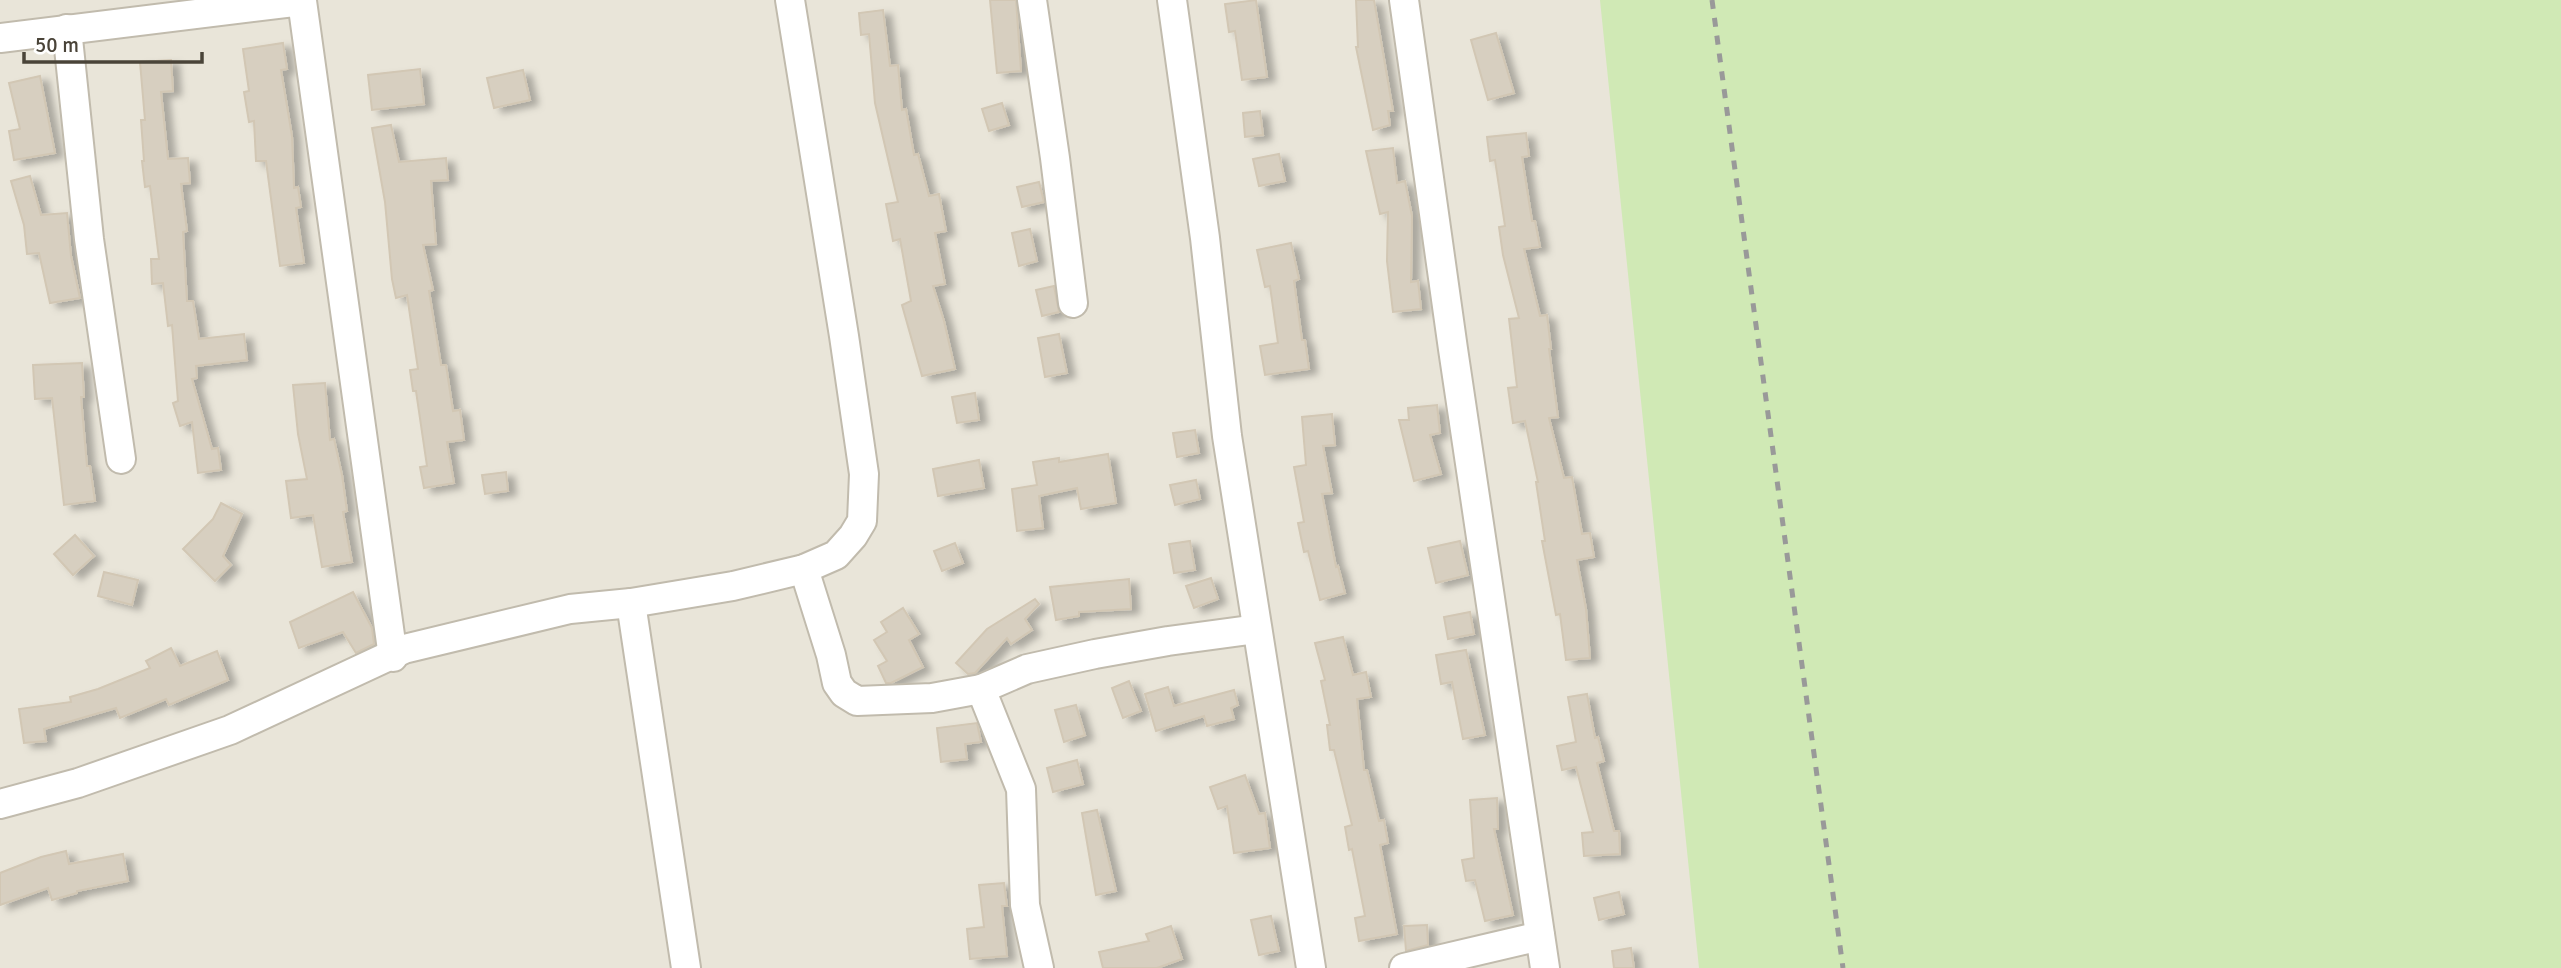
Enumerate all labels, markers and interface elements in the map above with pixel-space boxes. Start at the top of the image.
scale bar [24,21,203,65]
text: 50 m [35,32,79,58]

